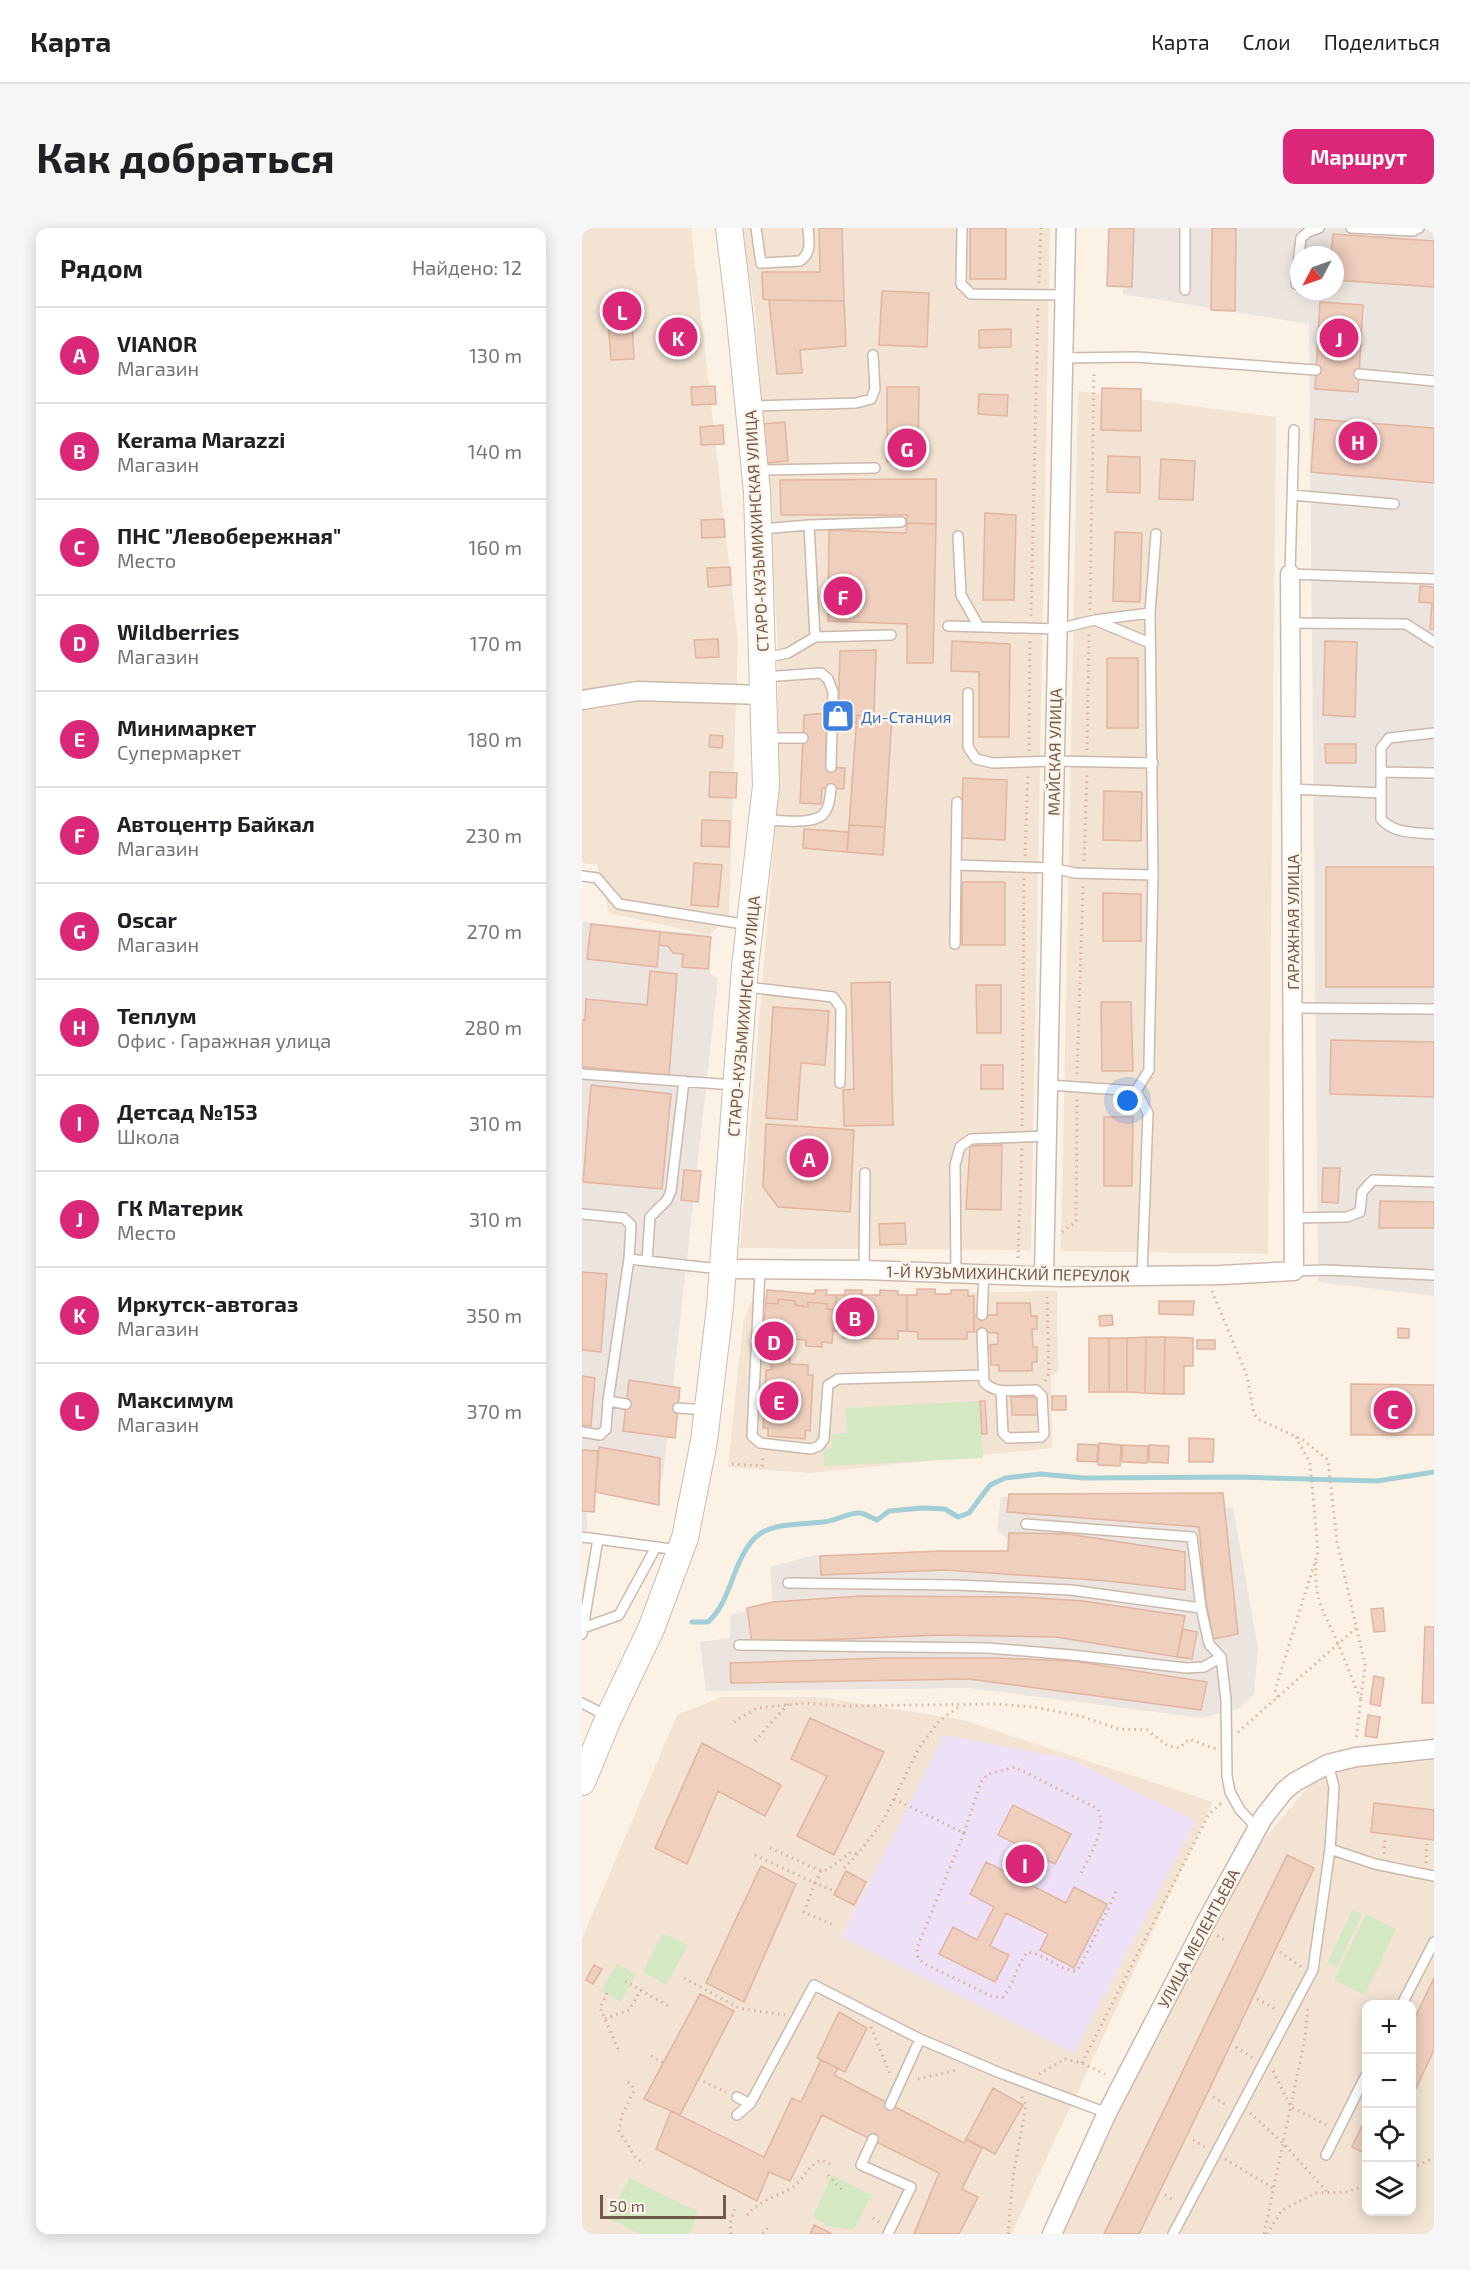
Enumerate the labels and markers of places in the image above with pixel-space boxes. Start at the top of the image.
pin: L [602,288,642,334]
pin: K [658,314,698,360]
pin: J [1320,316,1359,360]
pin: H [1338,418,1378,464]
pin: G [888,426,926,470]
pin: F [824,574,862,619]
shop icon: Ди-Станция [820,698,856,734]
place label: Ди-Станция [861,707,951,726]
pin: A [790,1136,828,1180]
pin: B [836,1294,874,1340]
pin: D [754,1318,794,1364]
pin: E [760,1378,798,1424]
pin: C [1374,1388,1412,1432]
pin: I [1006,1842,1044,1886]

